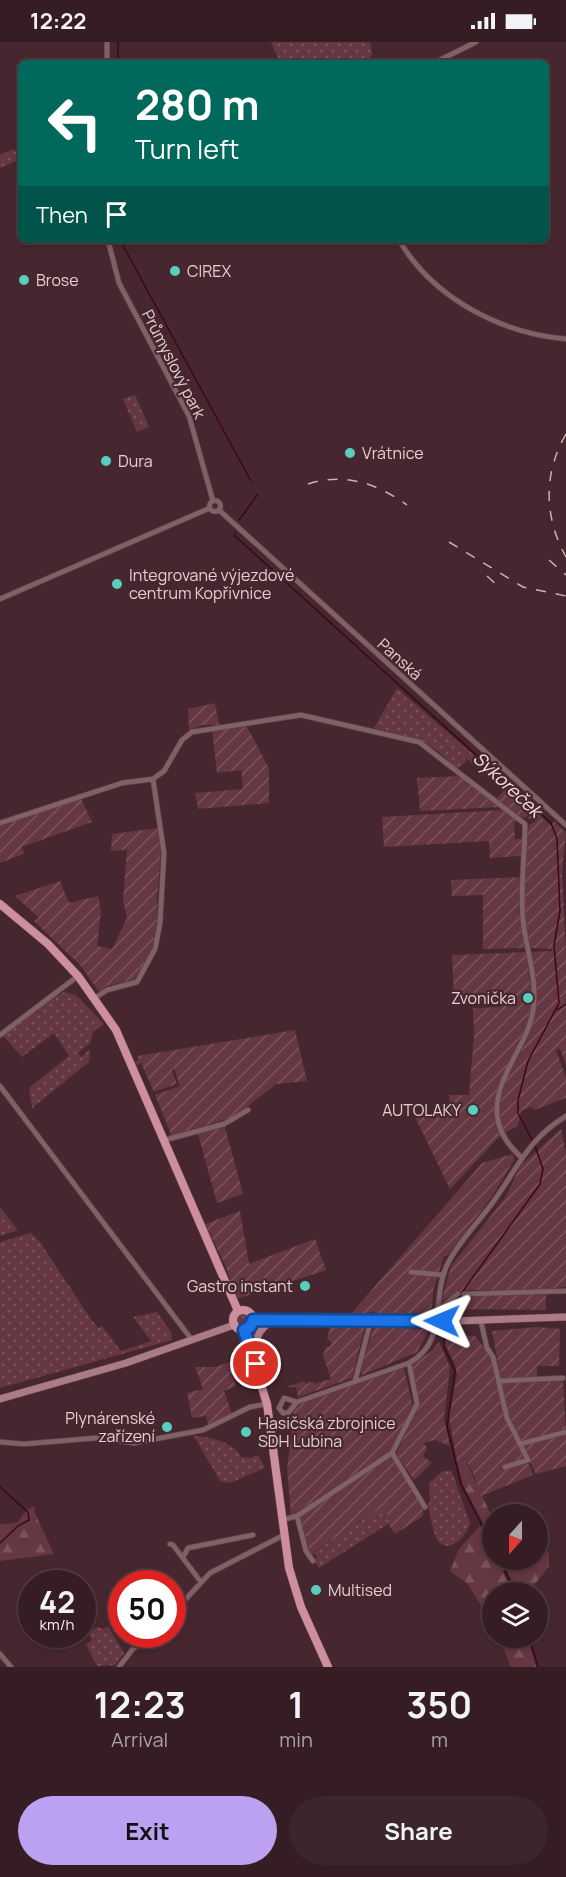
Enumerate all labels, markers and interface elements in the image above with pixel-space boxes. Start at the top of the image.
text: 12:22 [30,6,86,36]
text: 280 m [135,75,260,133]
icon: left [36,84,114,162]
text: Turn left [135,130,239,167]
icon: arrive [100,198,133,231]
text: Then [36,200,88,230]
place label: CIREX [187,260,231,282]
marker: CIREX [168,264,182,278]
place label: Brose [36,269,79,291]
marker: Brose [17,273,31,287]
street label: Průmyslový park [137,306,211,423]
place label: Vrátnice [362,442,424,464]
marker: Vrátnice [343,446,357,460]
place label: Dura [118,450,153,472]
marker: Dura [99,454,113,468]
place label: Integrované výjezdové centrum Kopřivnice [129,564,294,604]
marker: Integrované výjezdové centrum Kopřivnice [110,577,124,591]
street label: Panská [373,633,427,685]
water label: Sýkoreček [468,746,550,824]
place label: Zvonička [451,987,516,1009]
marker: Zvonička [521,991,535,1005]
place label: AUTOLAKY [382,1099,461,1121]
marker: AUTOLAKY [466,1103,480,1117]
place label: Gastro instant [187,1275,293,1297]
marker: Gastro instant [298,1279,312,1293]
position arrow [410,1289,474,1353]
pin [230,1338,281,1389]
icon: arrive [239,1347,272,1380]
place label: Plynárenské zařízení [65,1407,155,1447]
place label: Hasičská zbrojnice SDH Lubina [258,1412,396,1452]
marker: Plynárenské zařízení [160,1420,174,1434]
marker: Hasičská zbrojnice SDH Lubina [239,1425,253,1439]
north arrow [482,1504,548,1570]
map controls [482,1504,548,1648]
speed limit sign: 50 [108,1570,186,1648]
place label: Multised [328,1579,392,1601]
text: 42 [39,1581,75,1622]
button: layers [482,1582,548,1648]
marker: Multised [309,1583,323,1597]
text: km/h [40,1614,74,1635]
text: 12:23 [94,1680,186,1729]
text: 1 [288,1680,304,1729]
text: 350 [407,1680,472,1729]
text: Arrival [111,1726,168,1753]
text: min [279,1726,313,1753]
text: m [431,1726,448,1753]
button: Exit [18,1796,277,1865]
button: Share [289,1796,548,1865]

